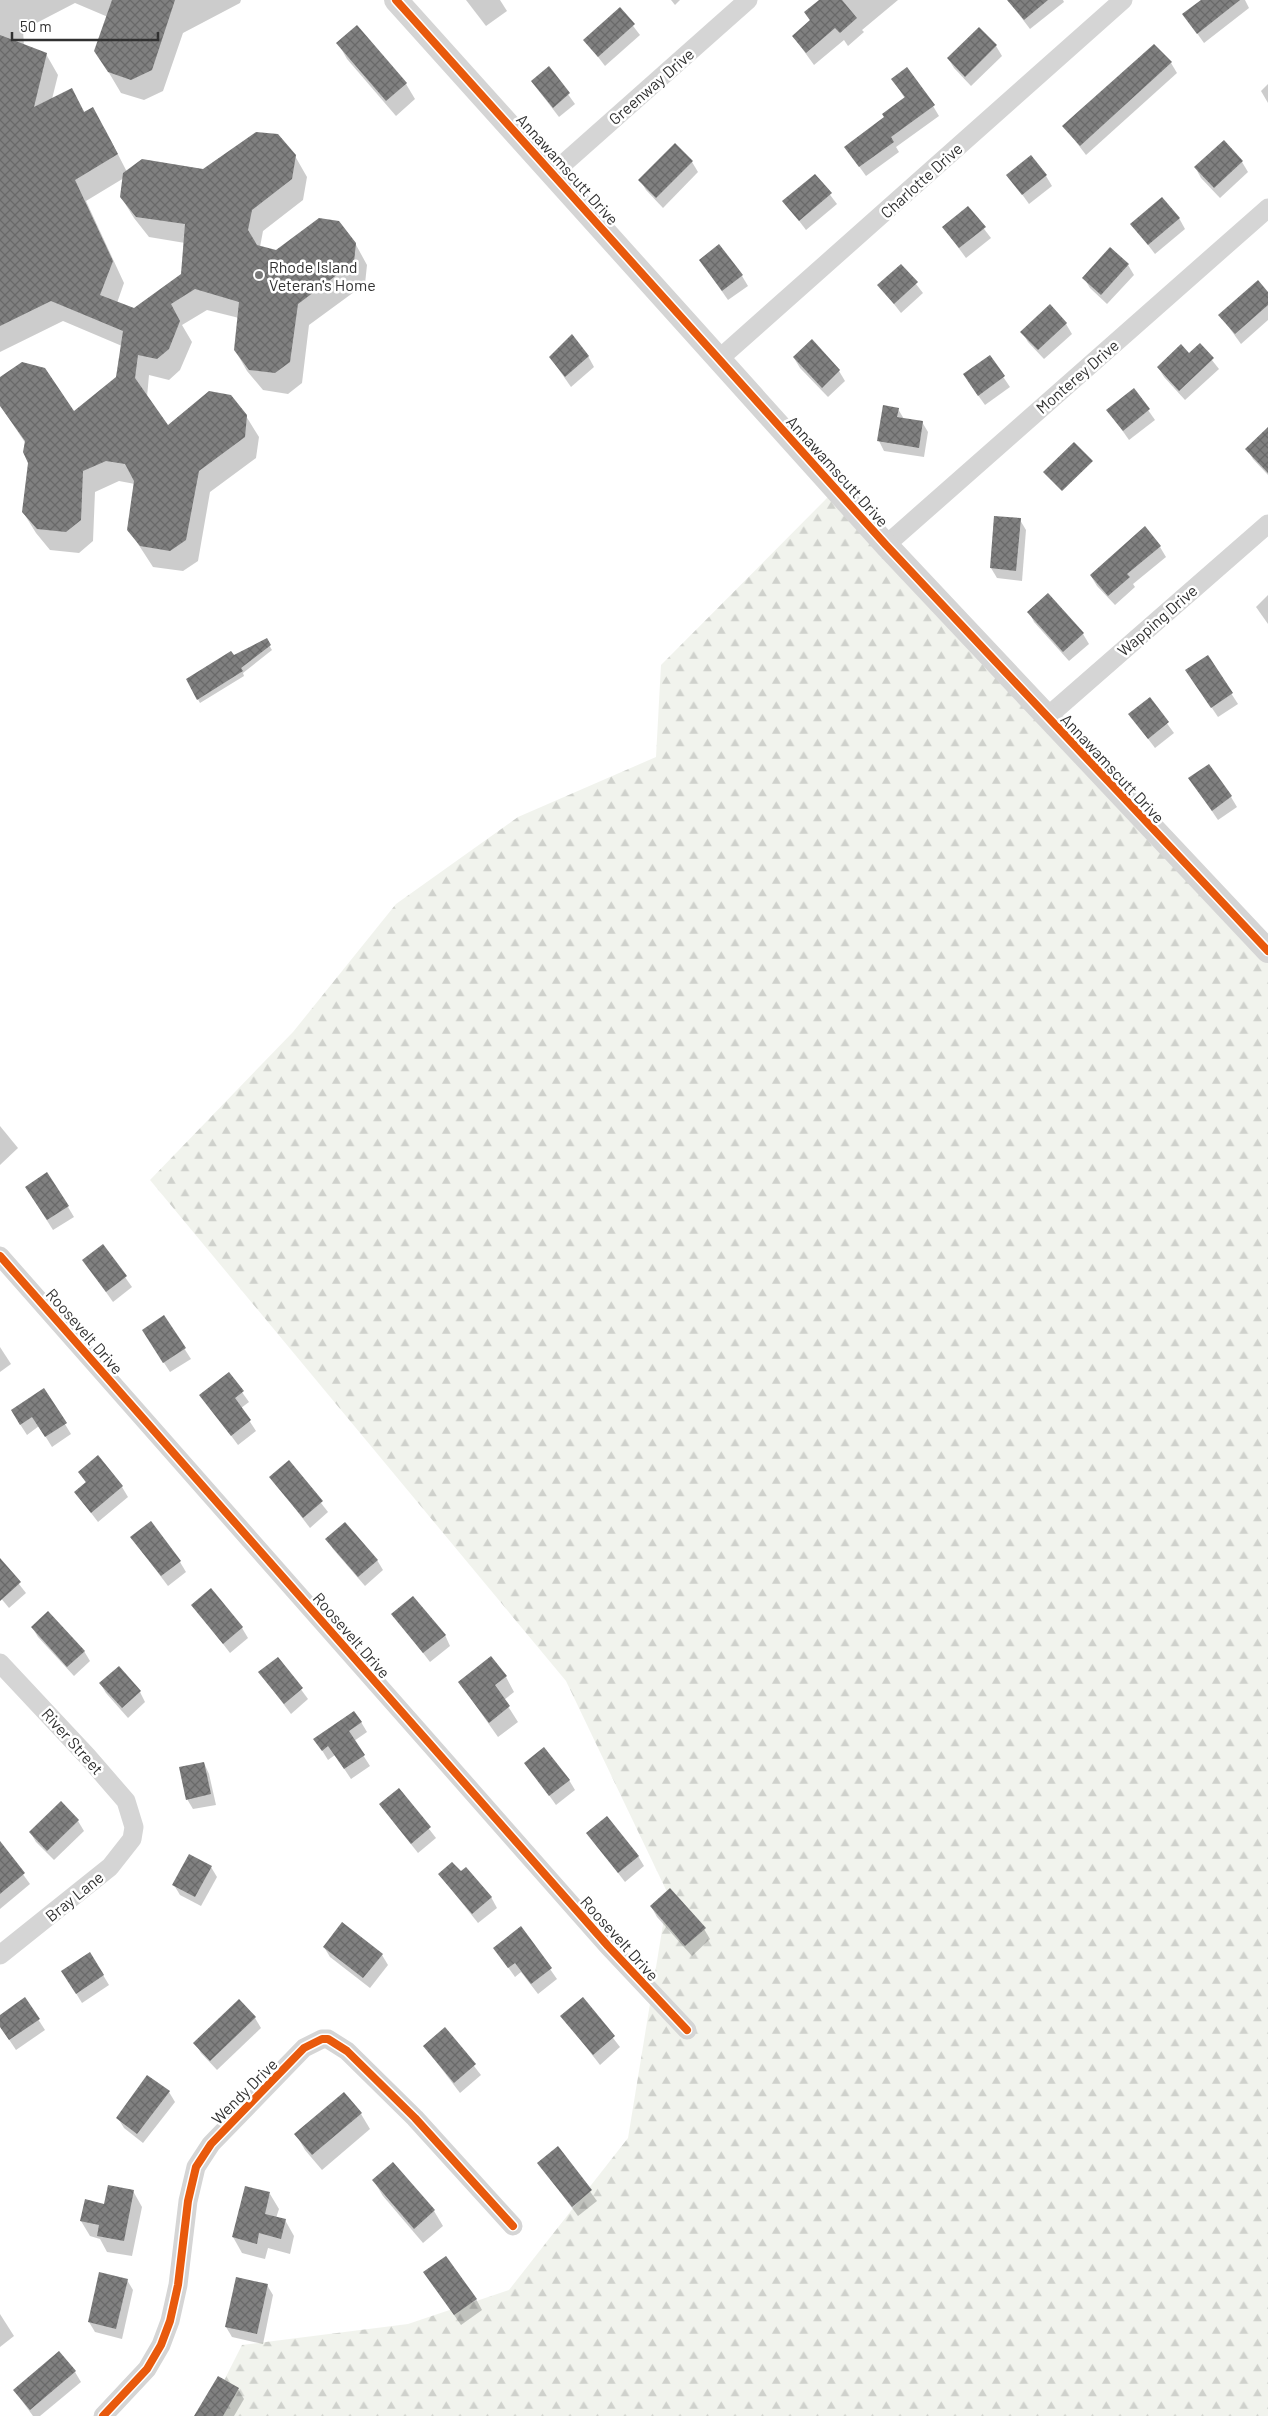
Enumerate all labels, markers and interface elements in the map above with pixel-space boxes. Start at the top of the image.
scale bar [12,10,159,42]
text: 50 m [20,17,52,35]
street label: Greenway Drive [604,44,698,128]
street label: Annawamscutt Drive [513,110,623,228]
street label: Charlotte Drive [876,138,966,222]
place label: Rhode Island Veteran's Home [269,257,376,294]
marker: Rhode Island Veteran's Home [253,269,265,281]
street label: Monterey Drive [1032,335,1122,417]
street label: Annawamscutt Drive [783,412,893,530]
street label: Wapping Drive [1113,580,1201,660]
street label: Annawamscutt Drive [1057,709,1169,827]
street label: Roosevelt Drive [43,1284,127,1378]
street label: Roosevelt Drive [310,1588,394,1682]
street label: River Street [38,1704,108,1778]
street label: Bray Lane [41,1867,107,1925]
street label: Roosevelt Drive [577,1892,663,1984]
street label: Wendy Drive [207,2054,281,2128]

